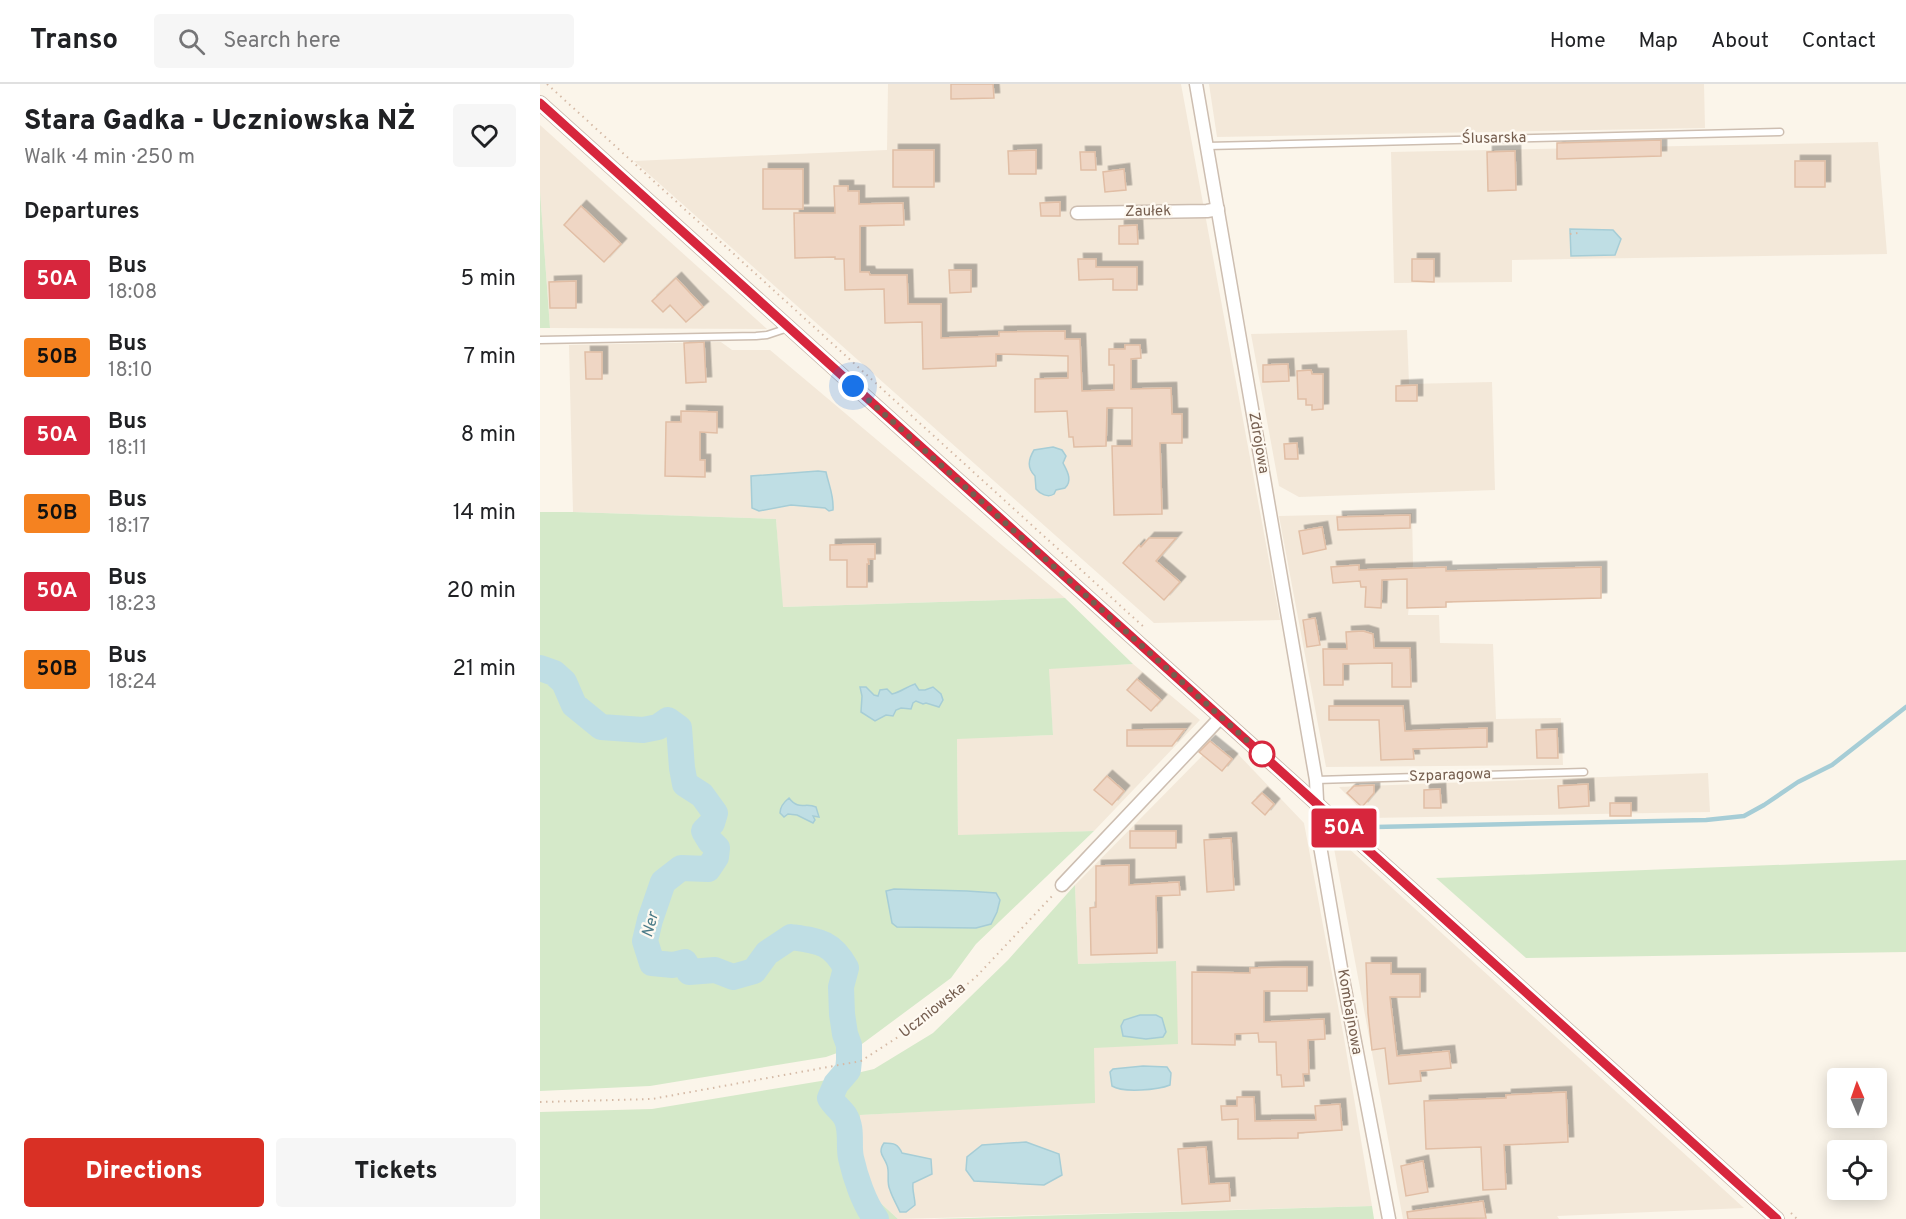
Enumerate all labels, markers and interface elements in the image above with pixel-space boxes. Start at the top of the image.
search box [154,14,574,68]
text: Transo [30,23,118,59]
icon: search [175,25,208,58]
text: Search here [223,28,341,55]
text: Home [1550,28,1606,55]
text: Map [1639,28,1678,55]
text: About [1711,28,1769,55]
text: Contact [1802,28,1876,55]
text: Stara Gadka - Uczniowska NŻ [24,104,415,140]
button: heart [453,104,516,167]
street label: Ślusarska [1462,127,1526,149]
text: Walk · 4 min · 250 m [24,145,195,171]
text: Departures [24,199,140,226]
street label: Zaułek [1125,202,1171,222]
text: Bus [108,253,147,280]
text: 50A [36,266,78,293]
text: 5 min [461,266,516,293]
text: 18:08 [108,280,157,306]
text: Bus [108,331,147,358]
text: 50B [36,344,78,371]
text: 7 min [464,344,516,371]
text: 18:10 [108,358,152,384]
your location [838,371,868,401]
text: Bus [108,409,147,436]
street label: Zdrojowa [1243,411,1273,475]
text: 50A [36,422,78,449]
text: 8 min [461,422,516,449]
text: 18:11 [108,436,147,462]
text: Bus [108,487,147,514]
text: 50B [36,500,78,527]
text: 14 min [453,500,516,527]
text: 18:17 [108,514,150,540]
text: Bus [108,565,147,592]
text: 50A [36,578,78,605]
text: 20 min [447,578,516,605]
text: 18:23 [108,592,156,618]
text: Bus [108,643,147,670]
text: 50B [36,656,78,683]
text: 21 min [453,656,516,683]
text: 18:24 [108,670,157,696]
unlabelled marker [1249,741,1275,767]
street label: Szparagowa [1409,765,1491,787]
line badge: 50A [1310,808,1378,848]
text: 50A [1323,815,1365,842]
water label: Ner [638,908,664,940]
street label: Kombajnowa [1332,968,1366,1056]
street label: Uczniowska [896,979,970,1043]
north arrow [1827,1068,1887,1128]
map controls [1827,1068,1887,1200]
button: Directions [24,1138,264,1207]
button: Tickets [276,1138,516,1207]
button: locate [1827,1140,1887,1200]

